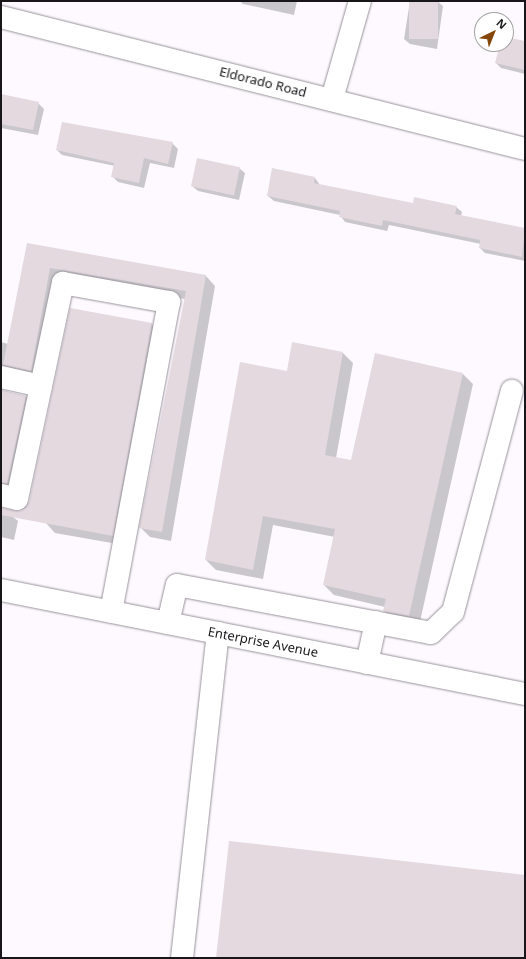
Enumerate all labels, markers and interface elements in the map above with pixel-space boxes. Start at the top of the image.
north arrow [474,12,514,52]
text: N [493,15,510,32]
street label: Eldorado Road [218,64,308,100]
street label: Enterprise Avenue [207,624,319,660]

